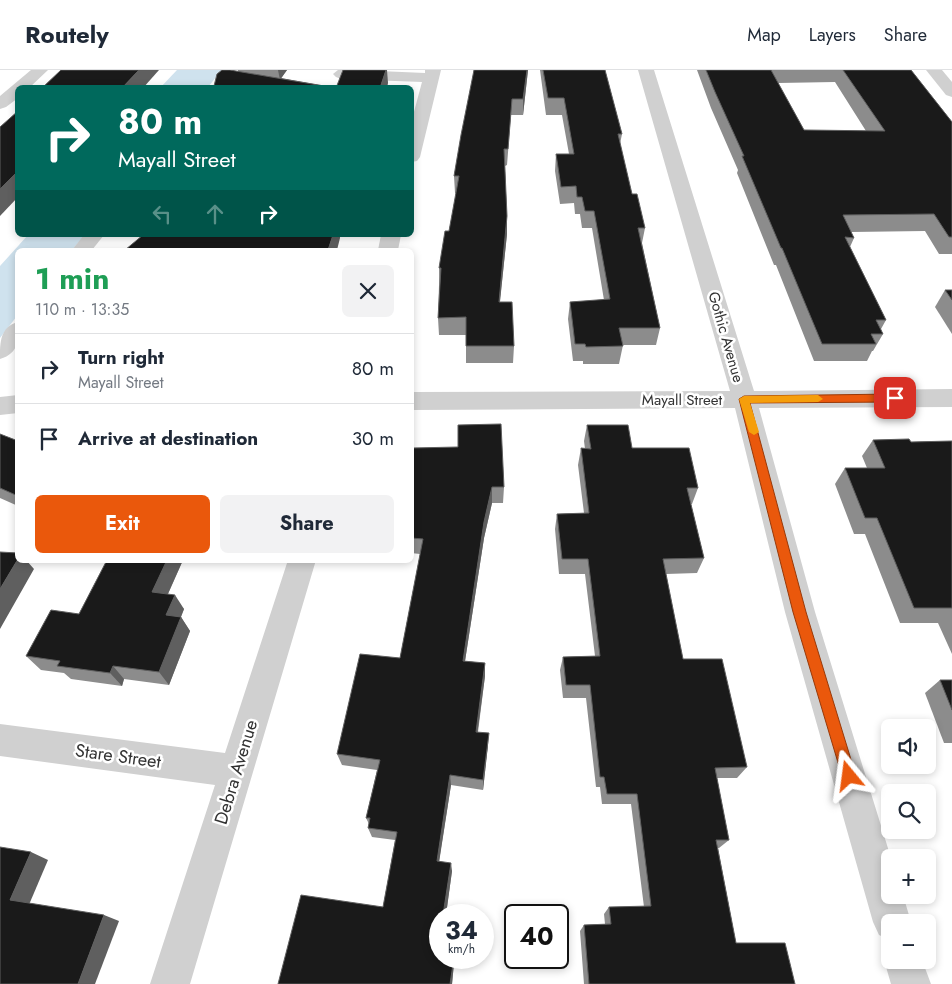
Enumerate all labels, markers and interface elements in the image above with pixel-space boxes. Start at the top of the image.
text: Routely [25,17,109,52]
text: Map [747,22,781,48]
text: Layers [809,22,856,48]
text: Share [884,22,927,48]
text: 80 m [118,97,202,147]
icon: right [35,105,100,170]
text: Mayall Street [118,143,236,175]
icon: left [148,200,176,228]
icon: ahead [201,200,229,228]
icon: right [254,200,282,228]
text: 1 min [35,257,109,300]
button: close [342,265,394,317]
street label: Gothic Avenue [703,289,750,385]
text: 110 m · 13:35 [35,298,129,321]
text: Turn right [78,344,164,371]
icon: right [35,355,63,383]
text: 80 m [352,355,394,382]
text: Mayall Street [78,371,164,394]
pin [874,377,916,419]
icon: arrive [881,384,909,412]
street label: Mayall Street [642,389,723,411]
icon: arrive [35,425,63,453]
text: Arrive at destination [78,425,258,452]
text: 30 m [352,425,394,452]
button: Exit [35,495,210,553]
button: Share [220,495,394,553]
street label: Debra Avenue [208,717,264,827]
map controls [881,719,936,969]
button: sound [881,719,936,774]
street label: Stare Street [73,737,163,775]
position arrow [822,749,874,801]
button: search [881,784,936,839]
button: + [881,849,936,904]
speed limit sign: 40 [504,904,569,969]
text: 34 [445,912,478,948]
button: − [881,914,936,969]
text: km/h [448,940,475,958]

